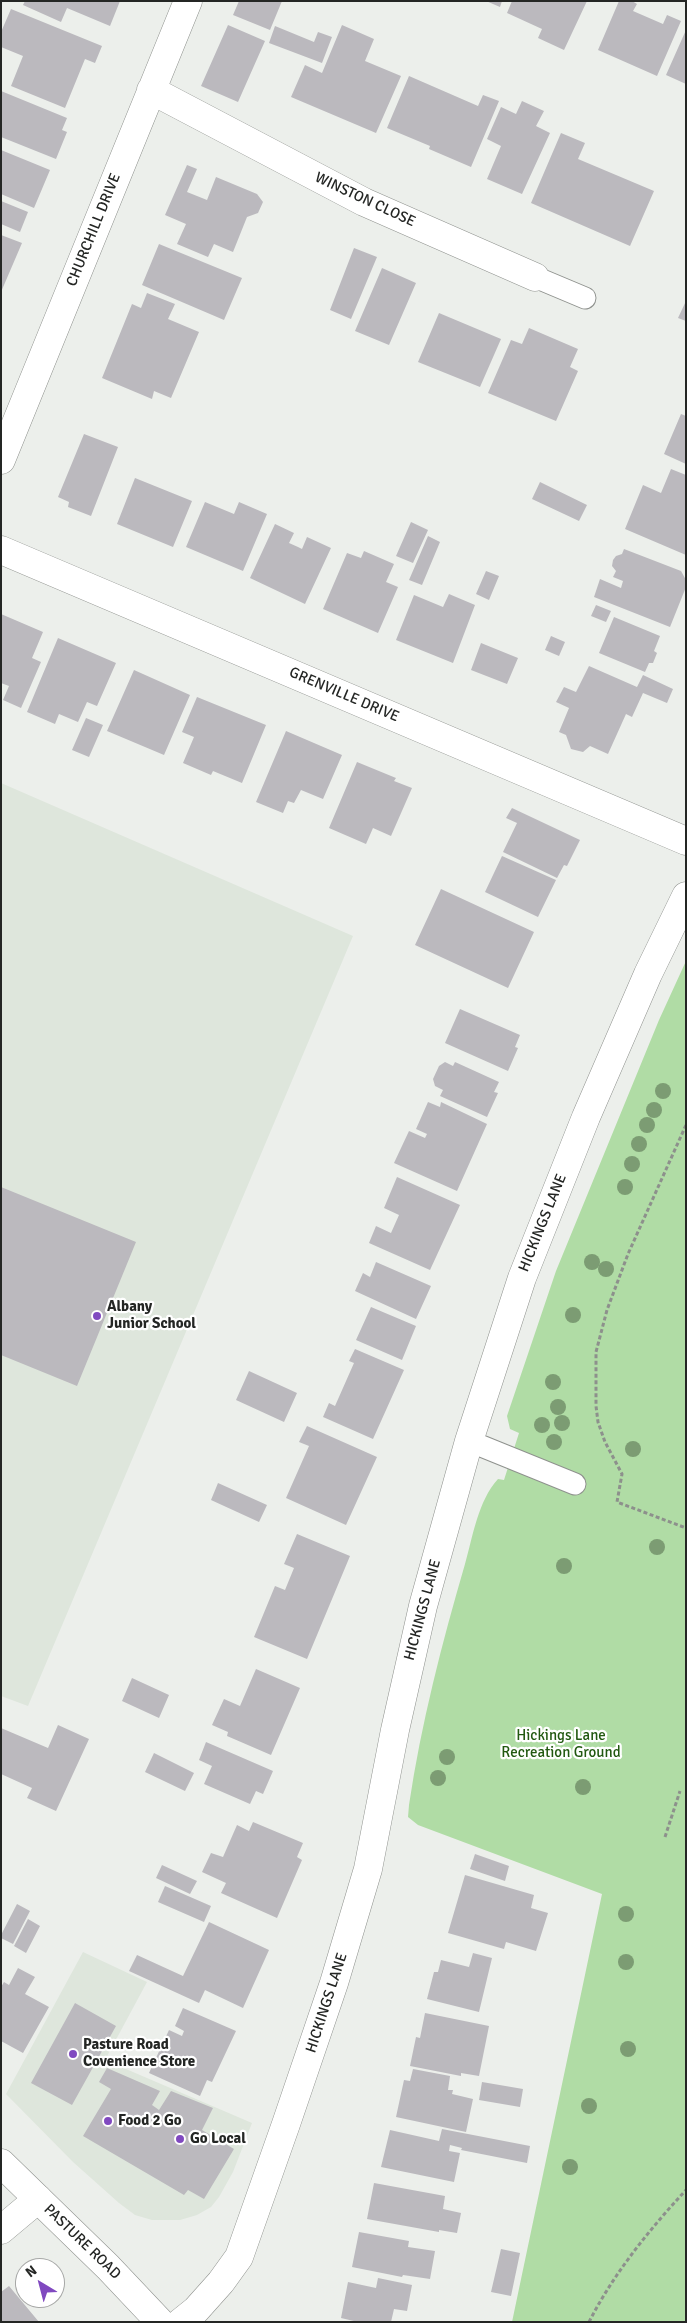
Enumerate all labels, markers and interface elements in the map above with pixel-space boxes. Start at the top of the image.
street label: WINSTON CLOSE [312,169,418,231]
street label: CHURCHILL DRIVE [63,171,125,289]
street label: GRENVILLE DRIVE [286,664,402,726]
street label: HICKINGS LANE [515,1171,571,1275]
place label: Albany Junior School [107,1298,196,1333]
marker: Albany Junior School [91,1310,103,1322]
street label: HICKINGS LANE [401,1557,445,1663]
park label: Hickings Lane Recreation Ground [501,1727,621,1762]
street label: HICKINGS LANE [302,1951,352,2055]
place label: Pasture Road Covenience Store [83,2036,195,2071]
marker: Pasture Road Covenience Store [67,2048,79,2060]
place label: Food 2 Go [118,2112,182,2130]
marker: Food 2 Go [102,2115,114,2127]
place label: Go Local [190,2130,246,2148]
marker: Go Local [174,2133,186,2145]
street label: PASTURE ROAD [40,2201,124,2283]
north arrow [15,2258,65,2308]
text: N [22,2262,40,2281]

